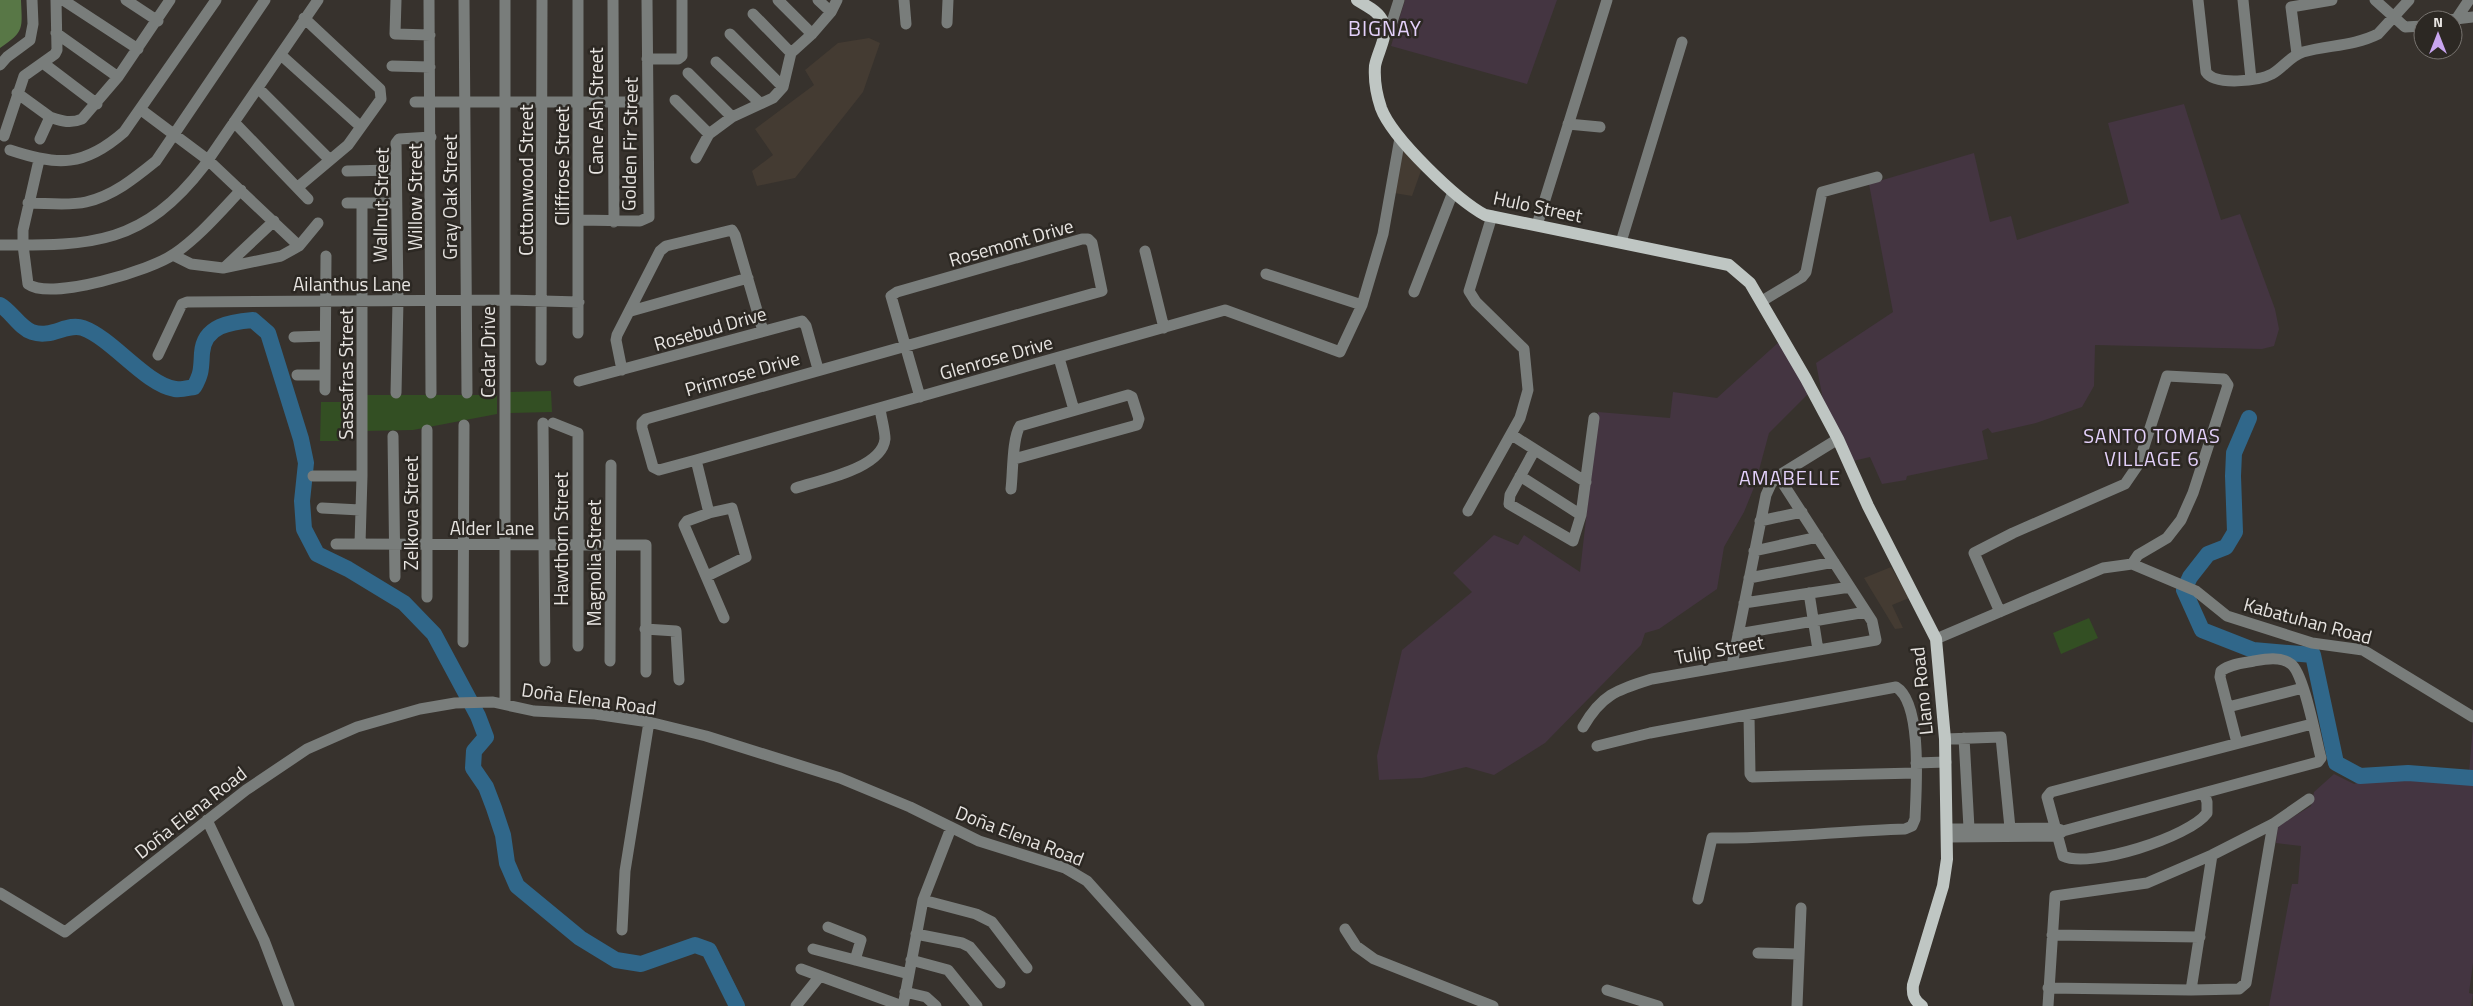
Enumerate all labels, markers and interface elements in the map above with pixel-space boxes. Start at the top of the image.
north arrow [2413,10,2463,60]
text: N [2433,11,2443,32]
district label: BIGNAY [1348,12,1422,44]
street label: Cane Ash Street [581,47,610,175]
street label: Golden Fir Street [613,76,645,211]
street label: Cottonwood Street [511,104,540,256]
street label: Cliffrose Street [547,106,576,226]
street label: Gray Oak Street [435,134,464,260]
street label: Willow Street [400,143,429,251]
street label: Wallnut Street [364,147,396,263]
street label: Hulo Street [1491,182,1586,230]
street label: Rosemont Drive [945,210,1077,274]
street label: Ailanthus Lane [293,269,411,298]
street label: Rosebud Drive [650,298,770,358]
street label: Cedar Drive [473,306,502,398]
street label: Sassafras Street [331,308,360,440]
street label: Glenrose Drive [936,327,1056,387]
street label: Primrose Drive [681,343,803,403]
district label: SANTO TOMAS VILLAGE 6 [2083,420,2221,474]
street label: Zelkova Street [396,455,425,570]
district label: AMABELLE [1739,462,1841,493]
street label: Hawthorn Street [546,472,575,606]
street label: Magnolia Street [579,499,608,626]
street label: Alder Lane [450,513,534,542]
street label: Kabatuhan Road [2241,589,2375,651]
street label: Tulip Street [1672,627,1766,671]
street label: Llano Road [1902,645,1940,737]
street label: Doña Elena Road [520,674,658,722]
street label: Doña Elena Road [128,759,252,865]
street label: Doña Elena Road [951,797,1089,873]

